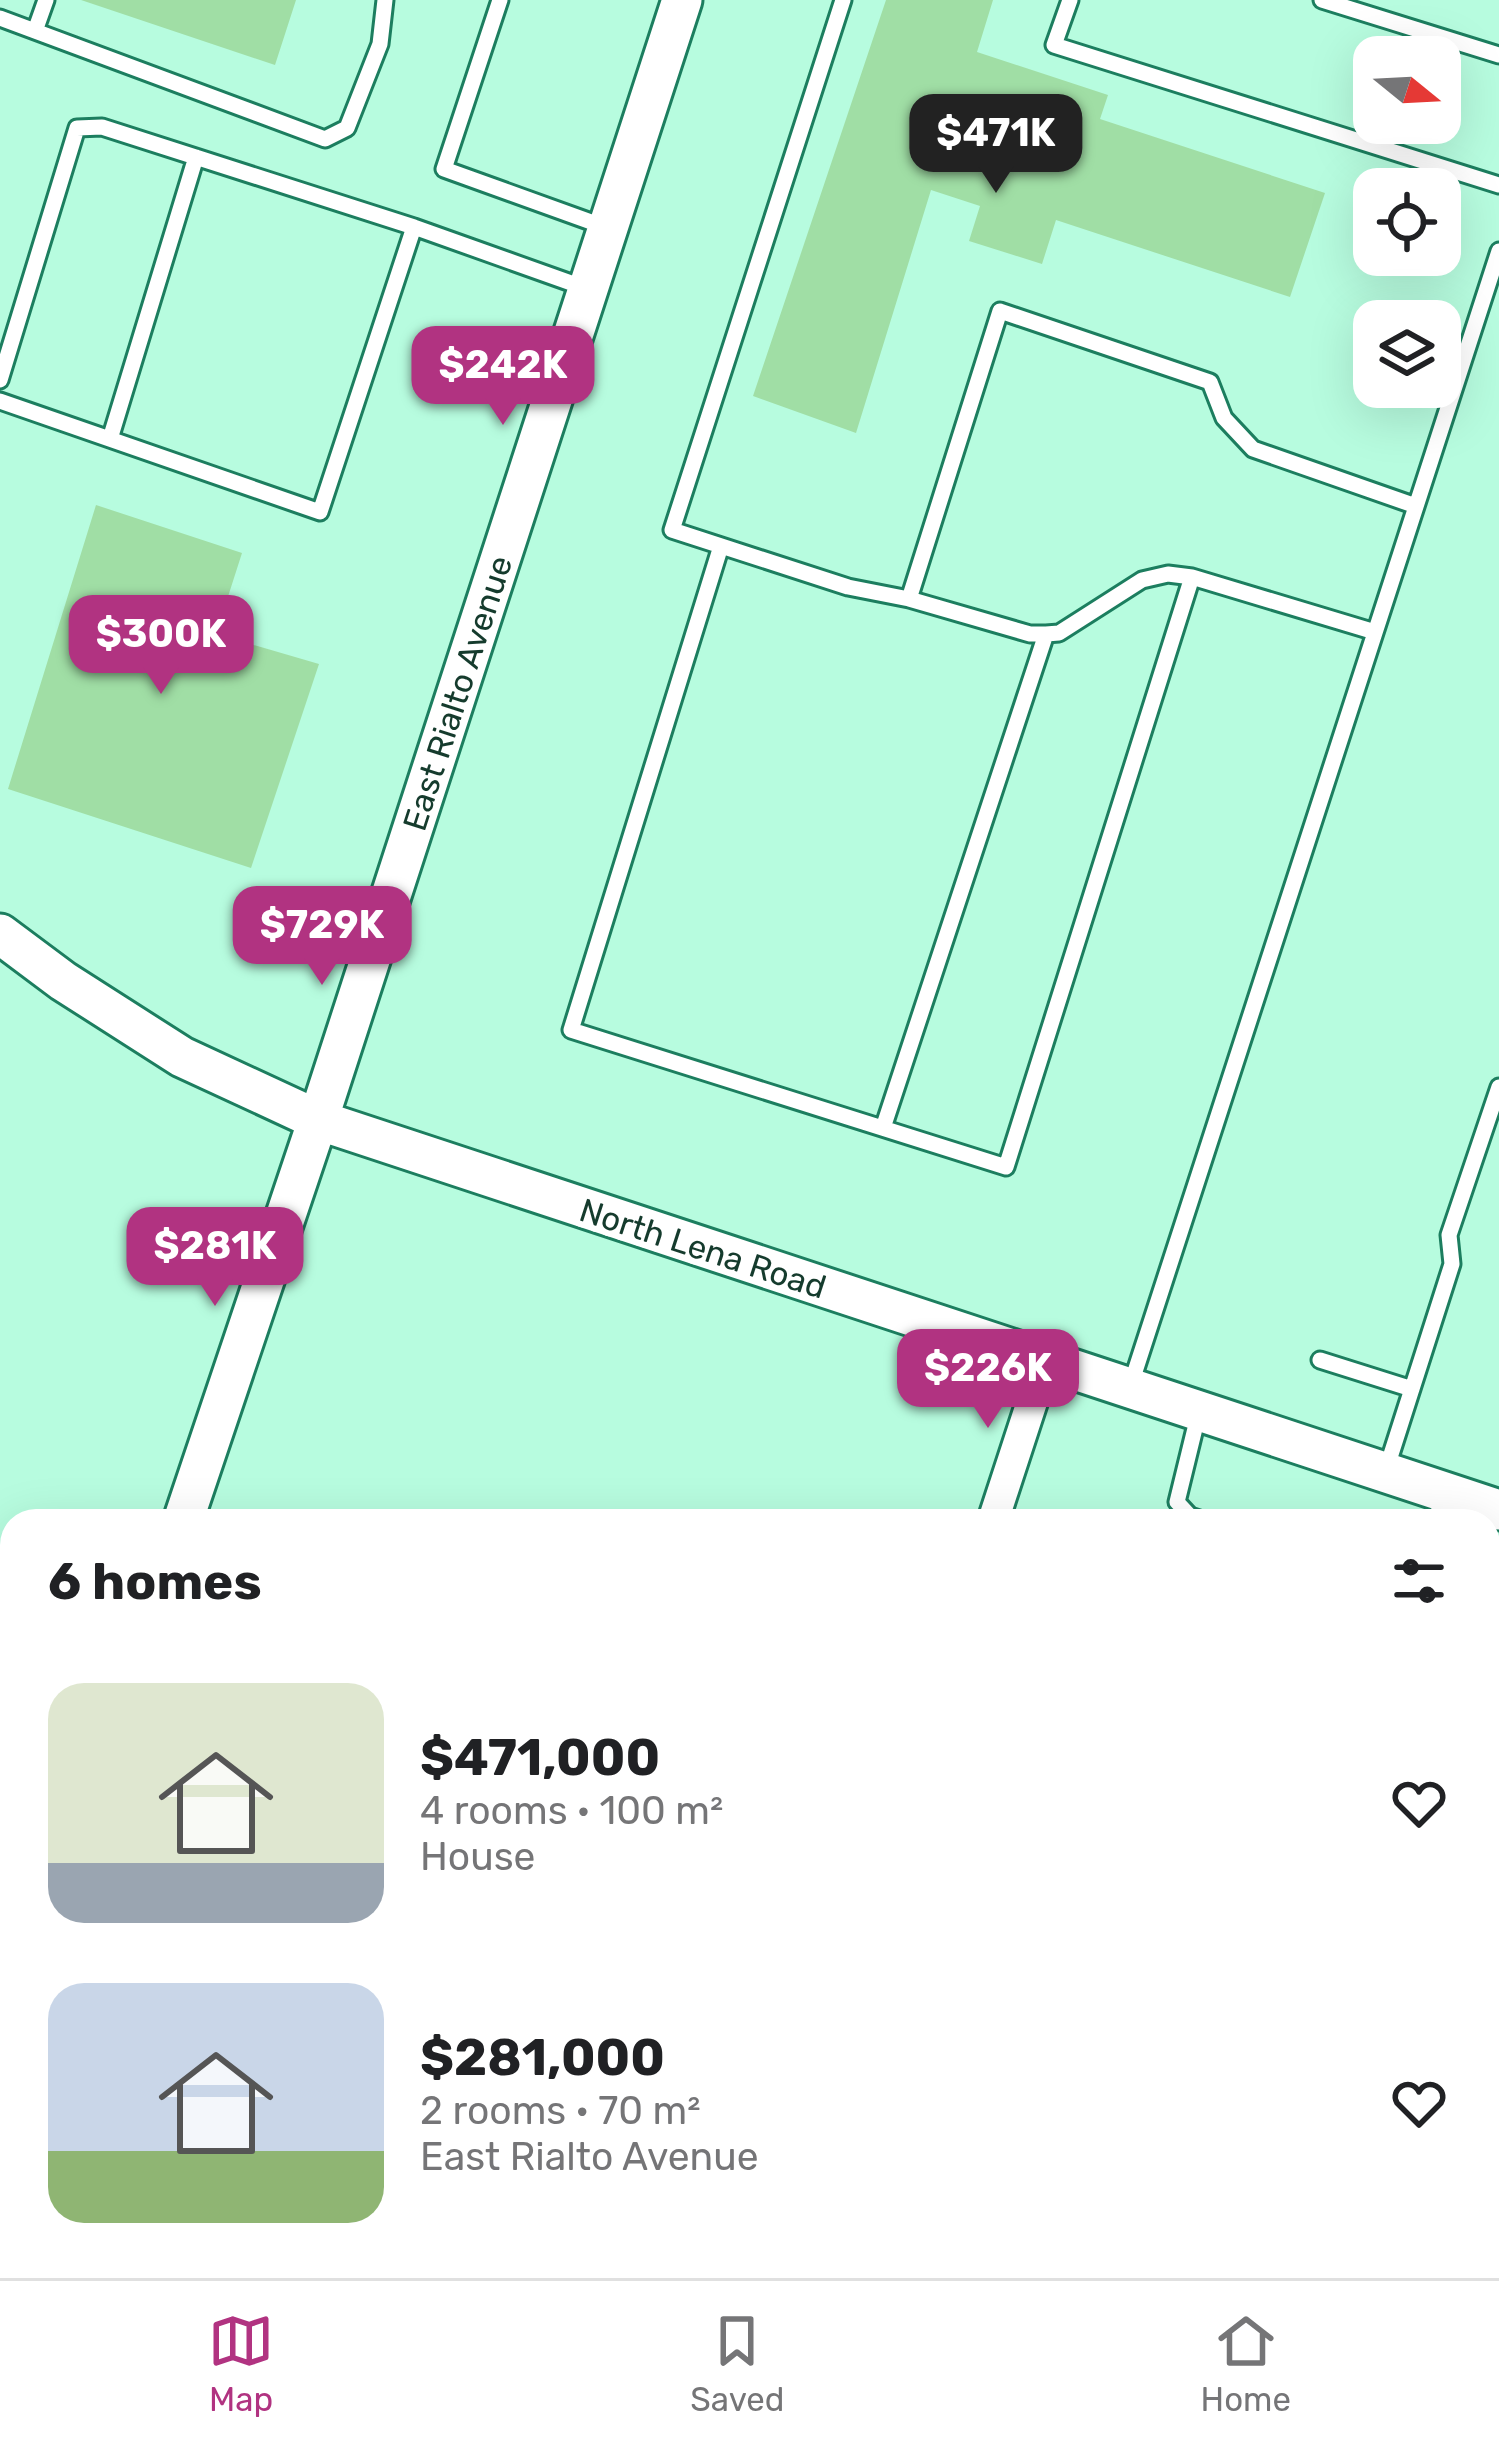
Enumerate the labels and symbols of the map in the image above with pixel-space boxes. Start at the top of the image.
north arrow [1353,36,1461,144]
pin: $471K [912,94,1080,196]
pin: $242K [419,326,587,428]
street label: East Rialto Avenue [395,551,520,835]
pin: $300K [77,595,245,697]
pin: $729K [238,886,406,988]
street label: North Lena Road [575,1190,831,1307]
pin: $281K [131,1207,299,1309]
pin: $226K [904,1329,1072,1431]

